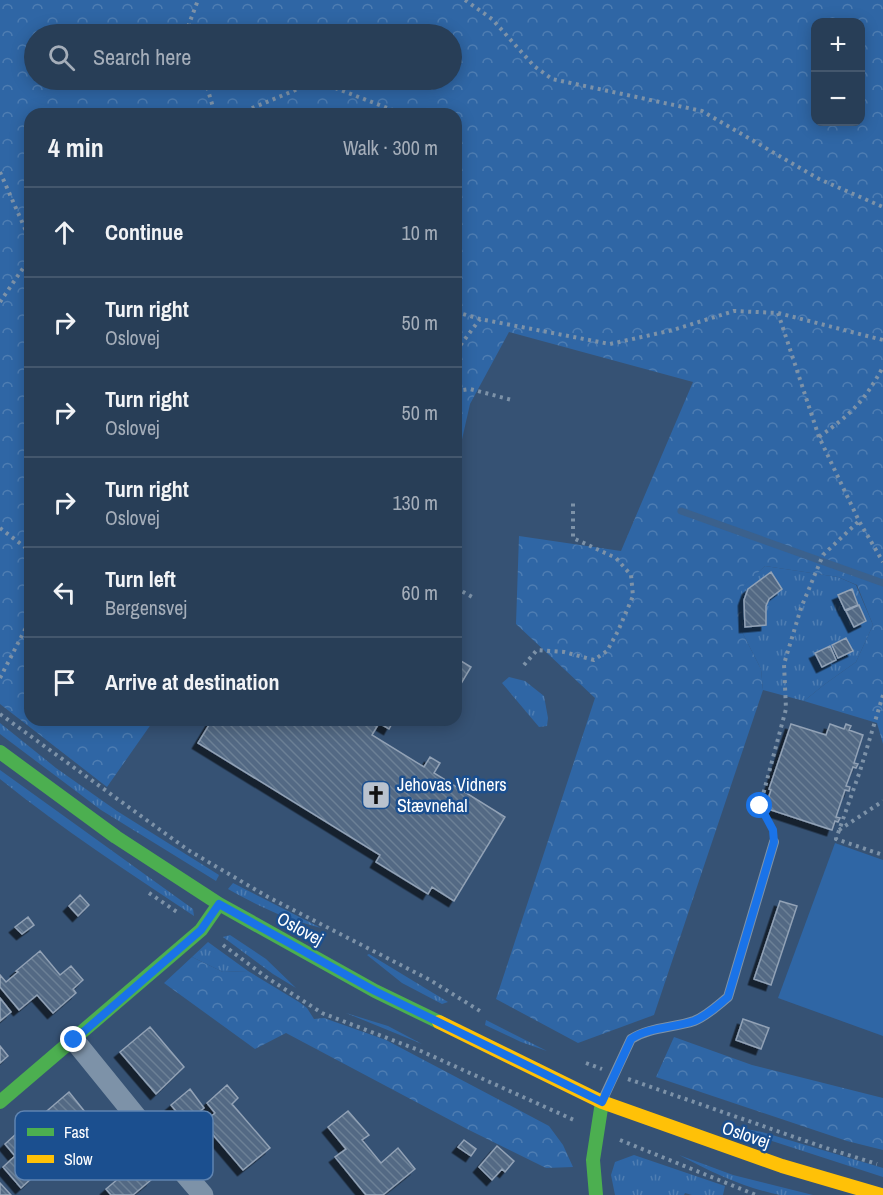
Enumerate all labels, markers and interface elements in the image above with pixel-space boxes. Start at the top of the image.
map controls [811,18,865,126]
button: + [811,18,865,72]
search box [24,24,462,90]
icon: search [45,41,78,74]
text: Search here [93,42,191,72]
button: − [811,72,865,126]
text: 4 min [48,130,104,165]
text: Walk · 300 m [343,134,438,161]
icon: ahead [48,216,81,249]
text: Continue [105,217,183,247]
text: 10 m [402,219,438,246]
text: Turn right [105,294,189,324]
icon: right [48,306,81,339]
text: 50 m [402,309,438,336]
text: Oslovej [105,324,160,351]
text: Turn right [105,384,189,414]
icon: right [48,396,81,429]
text: 50 m [402,399,438,426]
text: Oslovej [105,414,160,441]
text: Turn right [105,474,189,504]
icon: right [48,486,81,519]
text: 130 m [392,489,438,516]
text: Oslovej [105,504,160,531]
text: Turn left [105,564,176,594]
icon: left [48,576,81,609]
text: 60 m [402,579,438,606]
text: Bergensvej [105,594,187,621]
icon: arrive [48,666,81,699]
text: Arrive at destination [105,667,279,697]
place label: Jehovas Vidners Stævnehal [397,772,507,818]
church icon: Jehovas Vidners Stævnehal [360,779,392,811]
route start [746,792,772,818]
street label: Oslovej [273,906,328,951]
route end [60,1026,86,1052]
legend [15,1111,213,1180]
street label: Oslovej [719,1115,774,1154]
text: Fast [64,1121,89,1143]
text: Slow [64,1148,93,1170]

